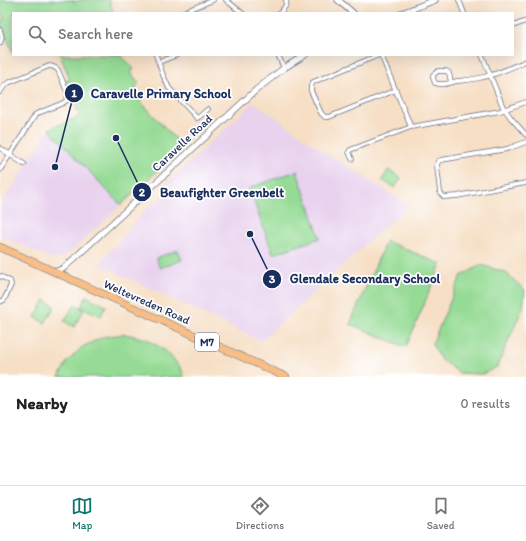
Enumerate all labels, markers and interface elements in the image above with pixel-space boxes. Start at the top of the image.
search box [12,12,514,56]
icon: search [26,23,48,45]
text: Search here [58,25,133,43]
callout: Caravelle Primary School [64,81,239,106]
text: 1 [71,86,77,100]
text: Caravelle Primary School [91,86,231,102]
street label: Caravelle Road [149,111,215,174]
callout: Beaufighter Greenbelt [132,180,292,205]
text: 2 [139,185,146,199]
text: Beaufighter Greenbelt [160,185,284,201]
callout: Glendale Secondary School [262,266,448,291]
text: Glendale Secondary School [290,271,441,287]
text: 3 [269,272,276,286]
street label: Weltevreden Road [102,277,193,327]
road number: M7 [195,333,219,351]
text: Nearby [16,393,68,413]
text: 0 results [460,396,510,411]
tab: Map [71,495,93,532]
tab: Directions [236,495,284,532]
tab: Saved [427,495,455,532]

